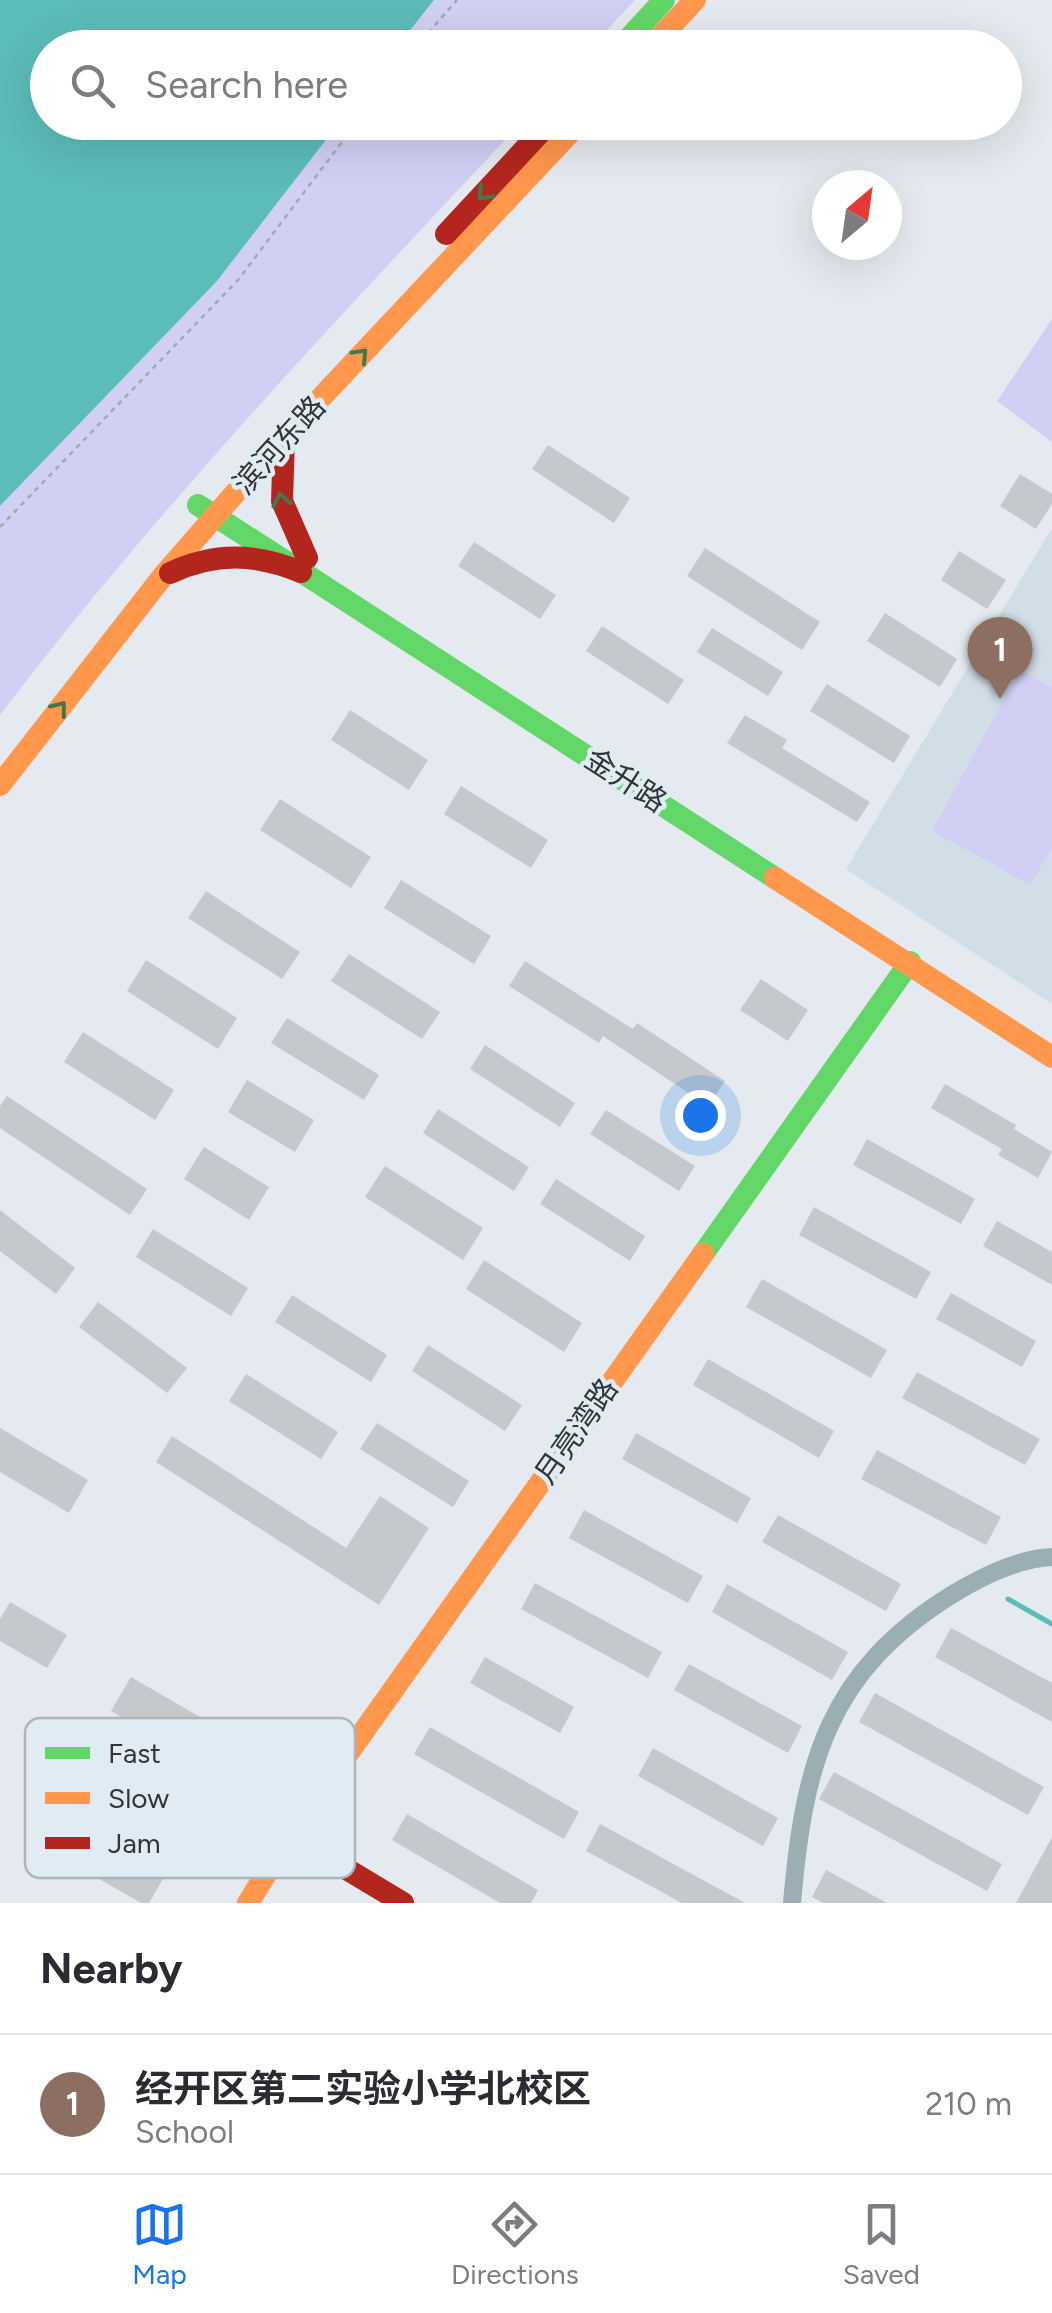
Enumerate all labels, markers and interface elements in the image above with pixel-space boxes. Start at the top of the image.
search box [30,30,1022,140]
icon: search [65,58,120,113]
text: Search here [145,62,348,108]
north arrow [812,170,902,260]
one-way arrow [478,182,496,201]
one-way arrow [349,348,367,366]
street label: 滨河东路 [225,388,333,502]
one-way arrow [272,492,293,509]
pin: 1 [968,616,1032,699]
one-way arrow [48,701,66,719]
street label: 金升路 [578,740,674,820]
your location [675,1090,726,1141]
street label: 月亮湾路 [526,1371,626,1491]
legend [25,1718,355,1878]
text: Fast [108,1736,161,1770]
text: Slow [108,1781,169,1815]
text: Jam [108,1826,161,1860]
text: Nearby [40,1943,182,1994]
text: 经开区第二实验小学北校区 [135,2066,591,2112]
text: 1 [66,2085,79,2123]
text: 210 m [925,2085,1012,2123]
text: School [135,2113,234,2151]
tab: Map [132,2197,187,2291]
tab: Directions [451,2197,579,2291]
tab: Saved [843,2197,920,2291]

